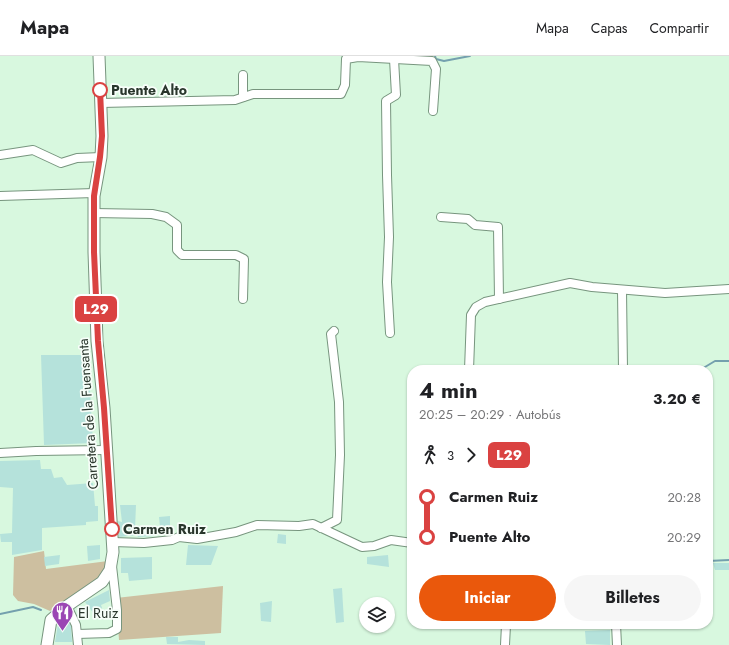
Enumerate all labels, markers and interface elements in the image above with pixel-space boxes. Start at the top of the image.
text: Mapa [20,14,69,41]
text: Mapa [536,18,569,38]
text: Capas [591,18,628,38]
text: Compartir [650,18,709,38]
place label: Puente Alto [111,80,187,100]
marker: Puente Alto [92,82,108,98]
line badge: L29 [73,296,119,322]
text: L29 [83,299,109,319]
street label: Carretera de la Fuensanta [73,338,103,490]
text: 4 min [419,374,478,406]
text: 3.20 € [653,388,701,410]
text: 20:25 – 20:29 · Autobús [419,405,561,424]
icon: walk [419,444,441,466]
icon: forward [460,444,482,466]
text: L29 [496,445,522,465]
text: 3 [447,446,454,465]
text: Carmen Ruiz [449,486,538,508]
text: 20:28 [667,488,701,507]
place label: Carmen Ruiz [123,519,207,539]
marker: Carmen Ruiz [104,521,120,537]
text: Puente Alto [449,526,530,548]
text: 20:29 [667,528,701,547]
button: Iniciar [419,575,556,621]
button: Billetes [564,575,701,621]
map controls [359,597,395,633]
button: layers [359,597,395,633]
restaurant icon: El Ruiz [50,600,76,633]
place label: El Ruiz [78,603,119,623]

